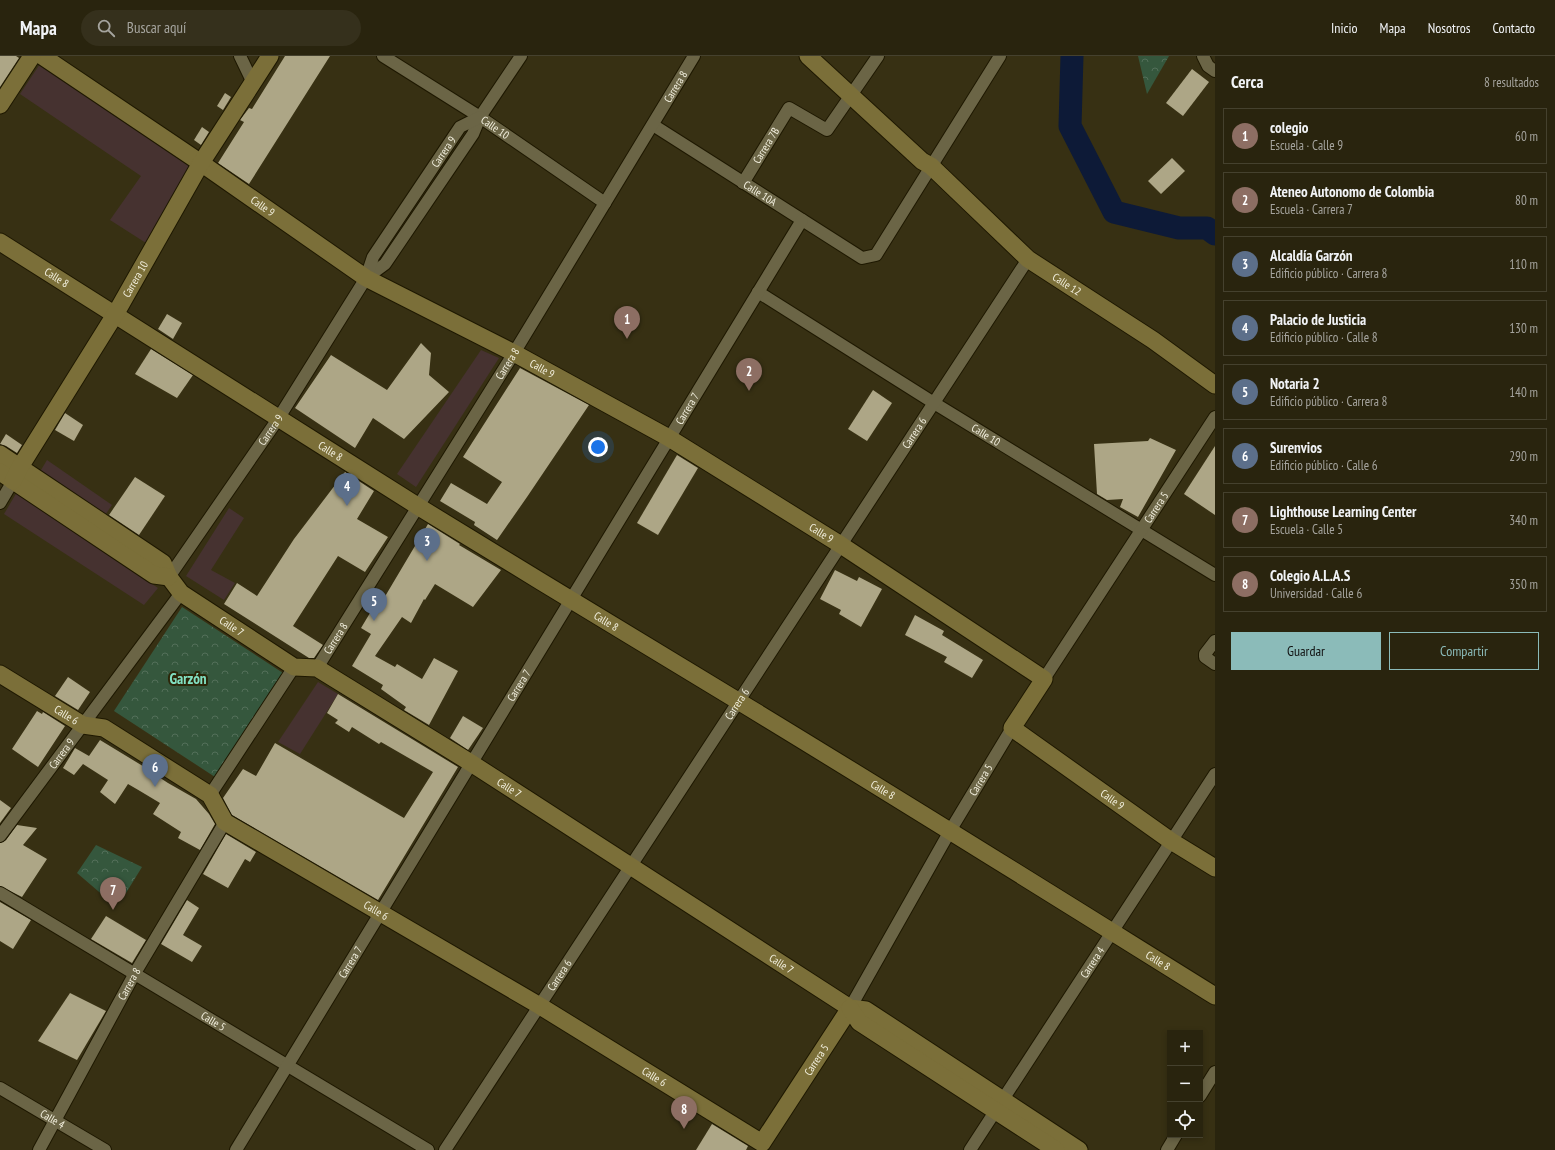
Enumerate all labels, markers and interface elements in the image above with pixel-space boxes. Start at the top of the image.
search box [81,10,361,46]
text: Mapa [20,16,57,40]
icon: search [95,17,117,39]
text: Buscar aquí [127,18,186,37]
text: Inicio [1331,19,1358,37]
text: Mapa [1380,19,1406,37]
text: Nosotros [1428,19,1471,37]
text: Contacto [1493,19,1535,37]
street label: Carrera 8 [660,68,690,105]
text: Cerca [1231,71,1264,93]
text: 8 resultados [1484,74,1539,91]
street label: Calle 10 [478,113,512,142]
text: colegio [1270,118,1309,137]
street label: Carrera 7B [750,125,782,166]
text: 1 [1242,128,1248,145]
text: 60 m [1515,128,1538,145]
street label: Carrera 9 [428,133,459,170]
text: Escuela · Calle 9 [1270,137,1343,154]
street label: Calle 10A [741,177,780,209]
text: Ateneo Autonomo de Colombia [1270,182,1434,201]
text: 2 [1242,192,1248,209]
text: 80 m [1515,192,1538,209]
street label: Calle 9 [248,193,278,219]
text: Escuela · Carrera 7 [1270,201,1353,218]
text: Alcaldía Garzón [1270,246,1353,265]
text: 3 [1242,256,1248,273]
text: 110 m [1509,256,1538,273]
street label: Carrera 10 [119,258,151,300]
street label: Calle 8 [42,265,72,290]
text: Edificio público · Carrera 8 [1270,265,1387,282]
street label: Calle 12 [1050,270,1084,299]
pin: 1 [614,306,640,339]
text: Palacio de Justicia [1270,310,1366,329]
text: 4 [1242,320,1248,337]
text: 130 m [1509,320,1538,337]
text: Edificio público · Calle 8 [1270,329,1378,346]
street label: Carrera 8 [492,345,522,382]
street label: Calle 9 [527,356,557,381]
pin: 2 [736,358,762,391]
text: Notaria 2 [1270,374,1320,393]
text: 5 [1242,384,1248,401]
text: 140 m [1509,384,1538,401]
street label: Carrera 7 [672,390,702,427]
text: Edificio público · Carrera 8 [1270,393,1387,410]
street label: Carrera 9 [255,412,286,448]
street label: Carrera 6 [899,415,930,451]
street label: Calle 10 [969,421,1003,449]
your location [588,437,608,457]
street label: Calle 8 [316,438,345,464]
text: Surenvios [1270,438,1322,457]
text: 6 [1242,448,1248,465]
text: 290 m [1509,448,1538,465]
text: Edificio público · Calle 6 [1270,457,1378,474]
pin: 4 [334,473,360,506]
street label: Carrera 5 [1141,489,1171,526]
text: Lighthouse Learning Center [1270,502,1416,521]
text: 7 [1242,512,1248,529]
text: 340 m [1509,512,1538,529]
street label: Calle 9 [807,520,836,546]
text: Escuela · Calle 5 [1270,521,1343,538]
pin: 3 [414,528,440,561]
text: Colegio A.L.A.S [1270,566,1350,585]
text: 8 [1242,576,1248,593]
text: 350 m [1509,576,1538,593]
text: Universidad · Calle 6 [1270,585,1362,602]
pin: 5 [361,588,387,621]
street label: Calle 8 [591,608,621,634]
street label: Calle 7 [217,613,247,639]
street label: Carrera 8 [320,620,351,657]
button: Guardar [1231,632,1381,670]
button: Compartir [1389,632,1539,670]
street label: Carrera 7 [504,667,534,704]
district label: Garzón [169,669,207,688]
street label: Carrera 6 [721,686,752,722]
street label: Calle 6 [52,702,81,728]
street label: Carrera 9 [46,735,78,771]
pin: 6 [142,754,168,787]
street label: Carrera 5 [966,761,996,798]
street label: Calle 7 [494,775,524,801]
street label: Calle 8 [868,777,898,803]
street label: Calle 9 [1098,786,1127,813]
pin: 7 [100,877,126,910]
street label: Calle 6 [361,898,391,923]
street label: Carrera 7 [335,944,365,980]
street label: Carrera 4 [1077,944,1108,981]
street label: Calle 8 [1143,948,1173,973]
street label: Calle 7 [767,951,796,977]
street label: Carrera 6 [544,957,575,993]
street label: Carrera 8 [115,965,144,1002]
street label: Calle 5 [199,1008,228,1034]
map controls [1167,1030,1203,1138]
button: + [1167,1030,1203,1066]
street label: Carrera 5 [801,1041,832,1078]
street label: Calle 6 [639,1064,669,1089]
button: − [1167,1066,1203,1102]
pin: 8 [671,1096,697,1129]
button: locate [1167,1102,1203,1138]
street label: Calle 4 [38,1106,67,1132]

